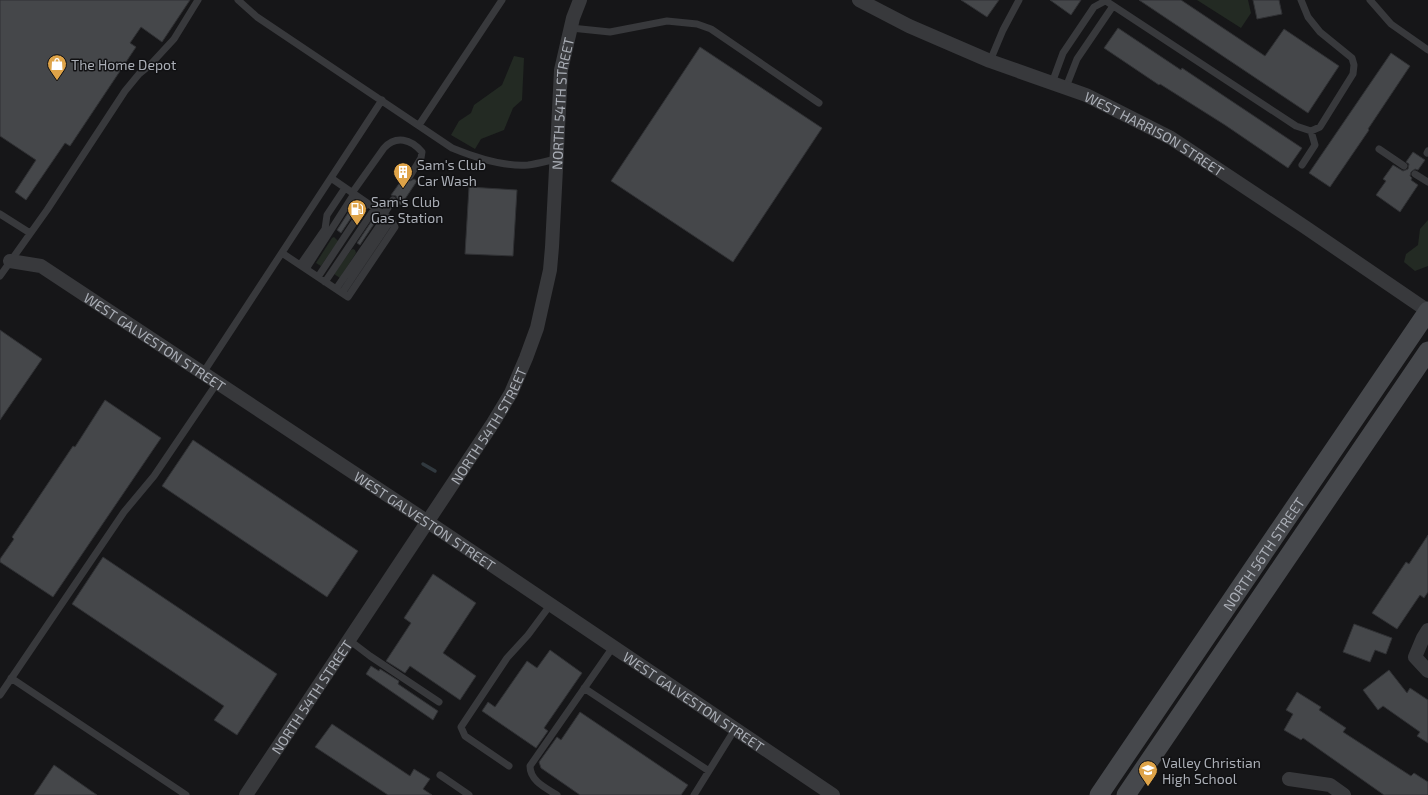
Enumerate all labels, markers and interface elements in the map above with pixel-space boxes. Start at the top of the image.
street label: NORTH 54TH STREET [547,36,577,170]
shop icon: The Home Depot [46,53,68,81]
place label: The Home Depot [71,56,176,73]
street label: WEST HARRISON STREET [1082,87,1227,179]
place label: Sam's Club Car Wash [417,156,486,189]
building icon: Sam's Club Car Wash [392,161,414,189]
place label: Sam's Club Gas Station [371,193,443,226]
fuel station icon: Sam's Club Gas Station [346,198,368,226]
street label: WEST GALVESTON STREET [81,288,229,394]
street label: NORTH 54TH STREET [447,365,530,487]
street label: WEST GALVESTON STREET [351,467,499,574]
street label: NORTH 56TH STREET [1219,494,1308,613]
street label: NORTH 54TH STREET [267,636,355,757]
street label: WEST GALVESTON STREET [620,648,768,755]
place label: Valley Christian High School [1162,754,1261,787]
school or university icon: Valley Christian High School [1137,759,1159,787]

